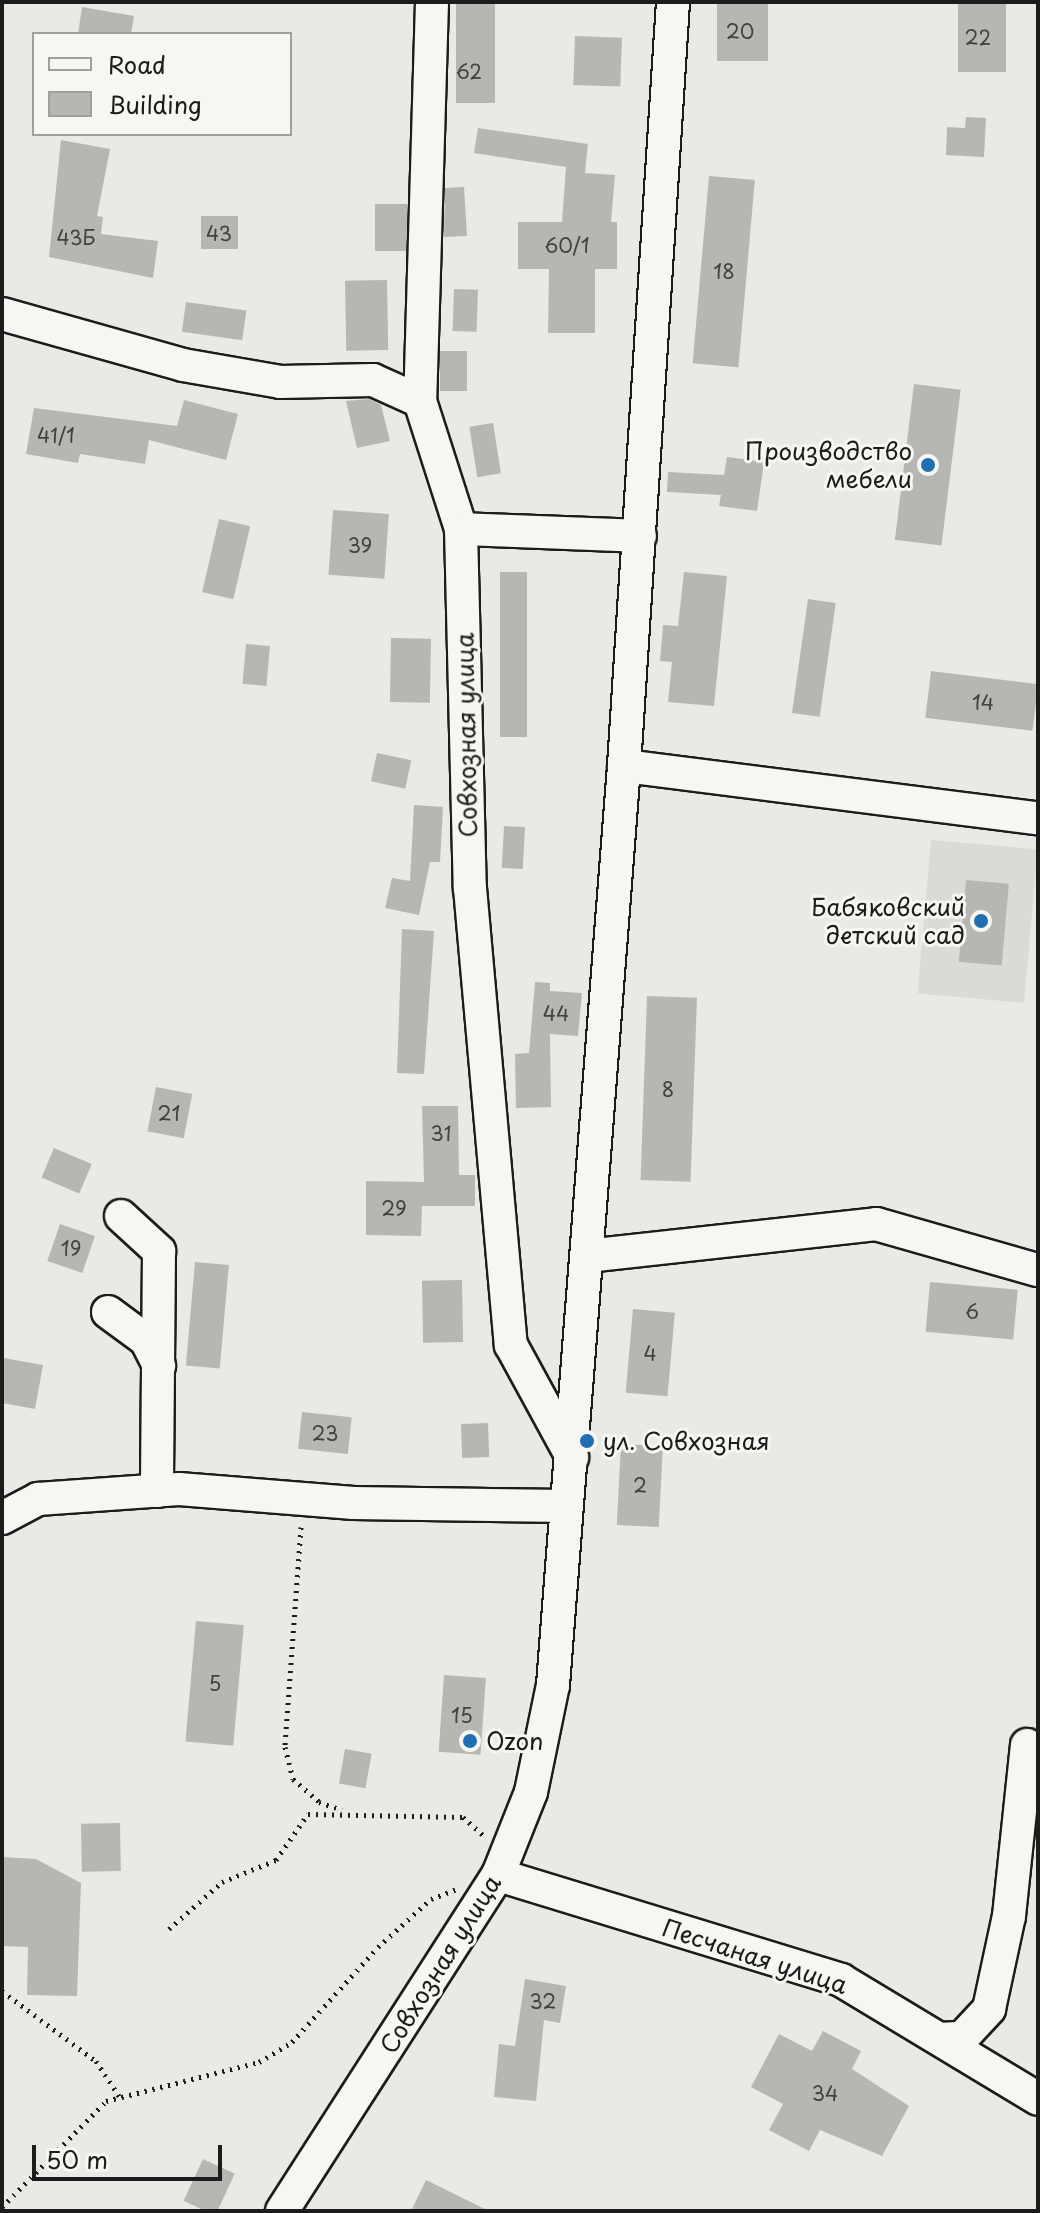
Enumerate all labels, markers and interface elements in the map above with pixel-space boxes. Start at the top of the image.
house number: 20 [726,19,754,43]
house number: 22 [965,25,991,49]
legend [32,32,292,136]
text: Road [108,46,166,82]
house number: 62 [456,59,482,83]
text: Building [108,86,202,122]
house number: 43 [206,221,232,245]
house number: 43Б [57,225,95,249]
house number: 60/1 [544,233,590,257]
house number: 18 [713,259,735,283]
house number: 41/1 [37,423,75,447]
place label: Производство мебели [745,437,912,493]
marker: Производство мебели [919,456,937,474]
house number: 39 [348,533,372,557]
street label: Совхозная улица [450,632,482,838]
house number: 14 [972,690,994,714]
place label: Бабяковский детский сад [811,893,965,949]
marker: Бабяковский детский сад [972,912,990,930]
house number: 44 [543,1001,569,1025]
house number: 8 [662,1077,674,1101]
house number: 21 [157,1101,181,1125]
house number: 31 [431,1121,451,1145]
house number: 29 [381,1196,407,1220]
house number: 19 [61,1236,81,1260]
house number: 6 [965,1299,979,1323]
house number: 4 [643,1341,657,1365]
house number: 23 [311,1421,339,1445]
place label: ул. Совхозная [603,1427,770,1455]
marker: ул. Совхозная [578,1432,596,1450]
house number: 2 [633,1473,647,1497]
house number: 5 [209,1671,221,1695]
house number: 15 [451,1703,473,1727]
place label: Ozon [486,1727,543,1755]
marker: Ozon [461,1732,479,1750]
street label: Совхозная улица [373,1869,507,2059]
street label: Песчаная улица [658,1912,852,2000]
house number: 32 [530,1989,556,2013]
house number: 34 [812,2081,838,2105]
scale bar [36,2129,226,2179]
text: 50 m [46,2141,108,2177]

